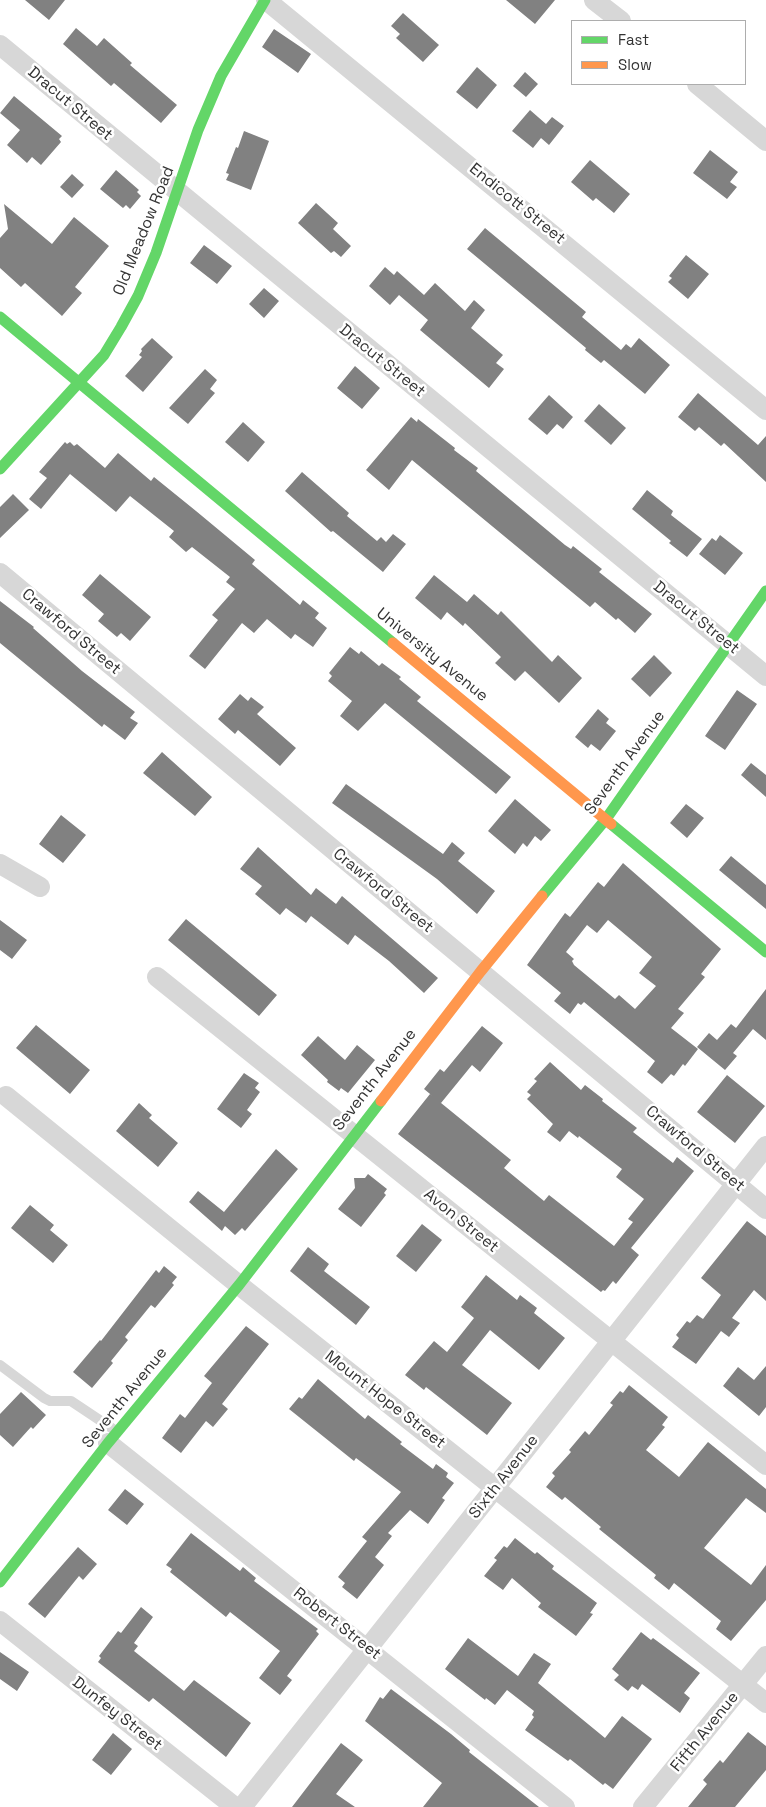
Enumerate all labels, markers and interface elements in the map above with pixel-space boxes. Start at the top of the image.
legend [571,20,746,85]
text: Fast [618,30,649,49]
text: Slow [618,55,652,74]
street label: Dracut Street [24,63,116,145]
street label: Endicott Street [465,159,569,249]
street label: Old Meadow Road [109,164,179,298]
street label: Dracut Street [335,320,429,402]
street label: Dracut Street [649,577,743,659]
street label: Crawford Street [18,585,124,679]
street label: University Avenue [372,604,492,706]
street label: Seventh Avenue [581,707,669,819]
street label: Crawford Street [329,845,437,937]
street label: Seventh Avenue [329,1025,421,1135]
street label: Crawford Street [642,1102,748,1196]
street label: Avon Street [420,1185,502,1257]
street label: Seventh Avenue [78,1344,172,1452]
street label: Mount Hope Street [321,1347,449,1453]
street label: Sixth Avenue [465,1431,543,1523]
street label: Robert Street [289,1584,385,1664]
street label: Dunfey Street [68,1673,166,1755]
street label: Fifth Avenue [667,1688,743,1776]

